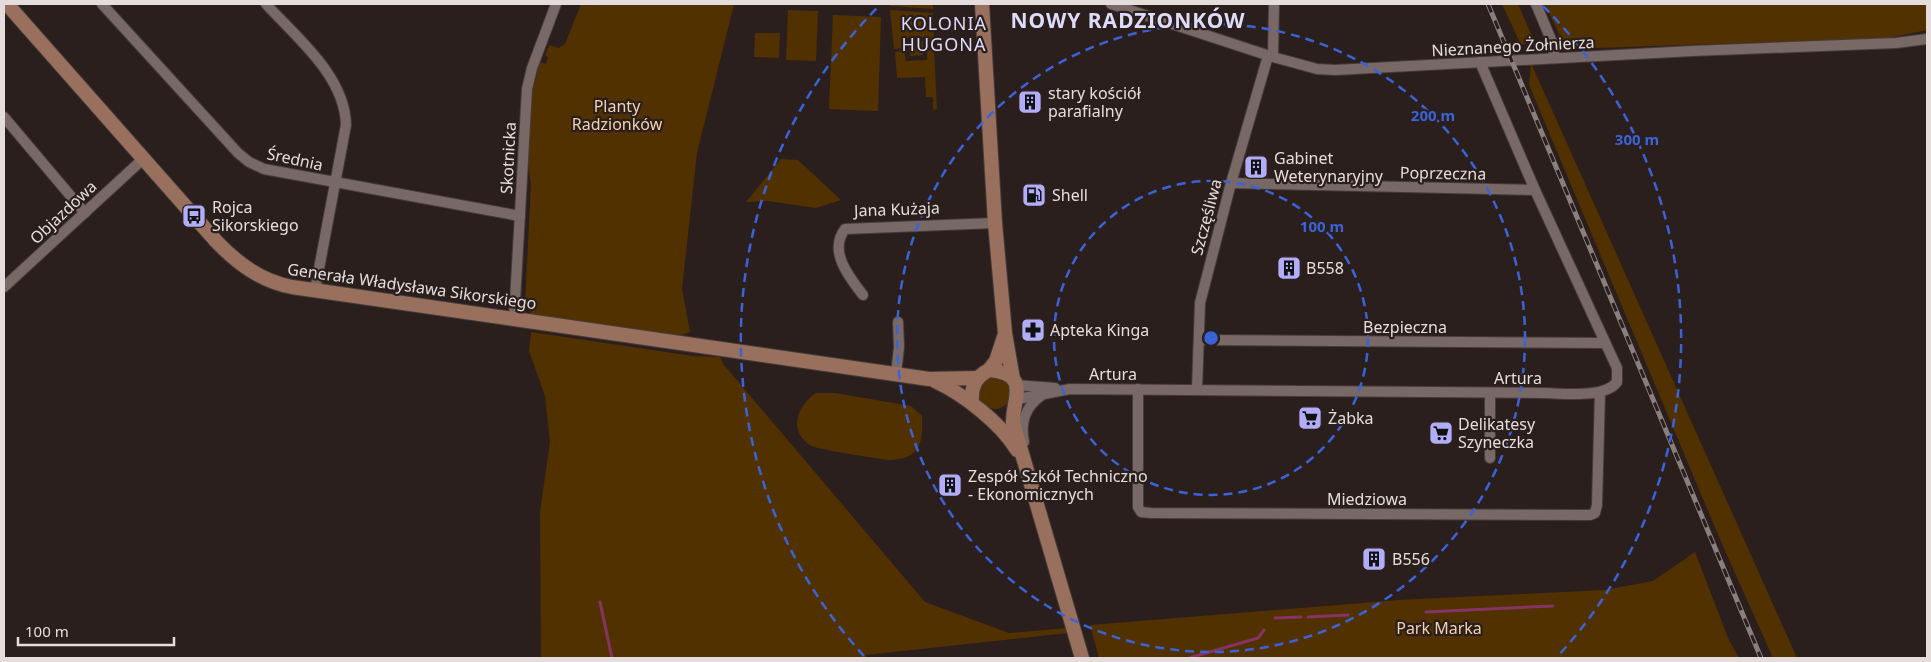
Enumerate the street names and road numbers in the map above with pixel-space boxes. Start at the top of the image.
street label: Nieznanego Żołnierza [1431,31,1595,61]
street label: Skotnicka [495,121,521,195]
street label: Średnia [265,142,325,176]
street label: Poprzeczna [1400,161,1486,185]
street label: Objazdowa [25,175,101,249]
street label: Szczęśliwa [1185,176,1227,258]
street label: Jana Kużaja [852,197,940,222]
street label: Generała Władysława Sikorskiego [286,258,538,314]
street label: Bezpieczna [1363,316,1447,338]
street label: Artura [1089,363,1137,385]
street label: Artura [1494,367,1542,389]
street label: Miedziowa [1327,488,1407,510]

